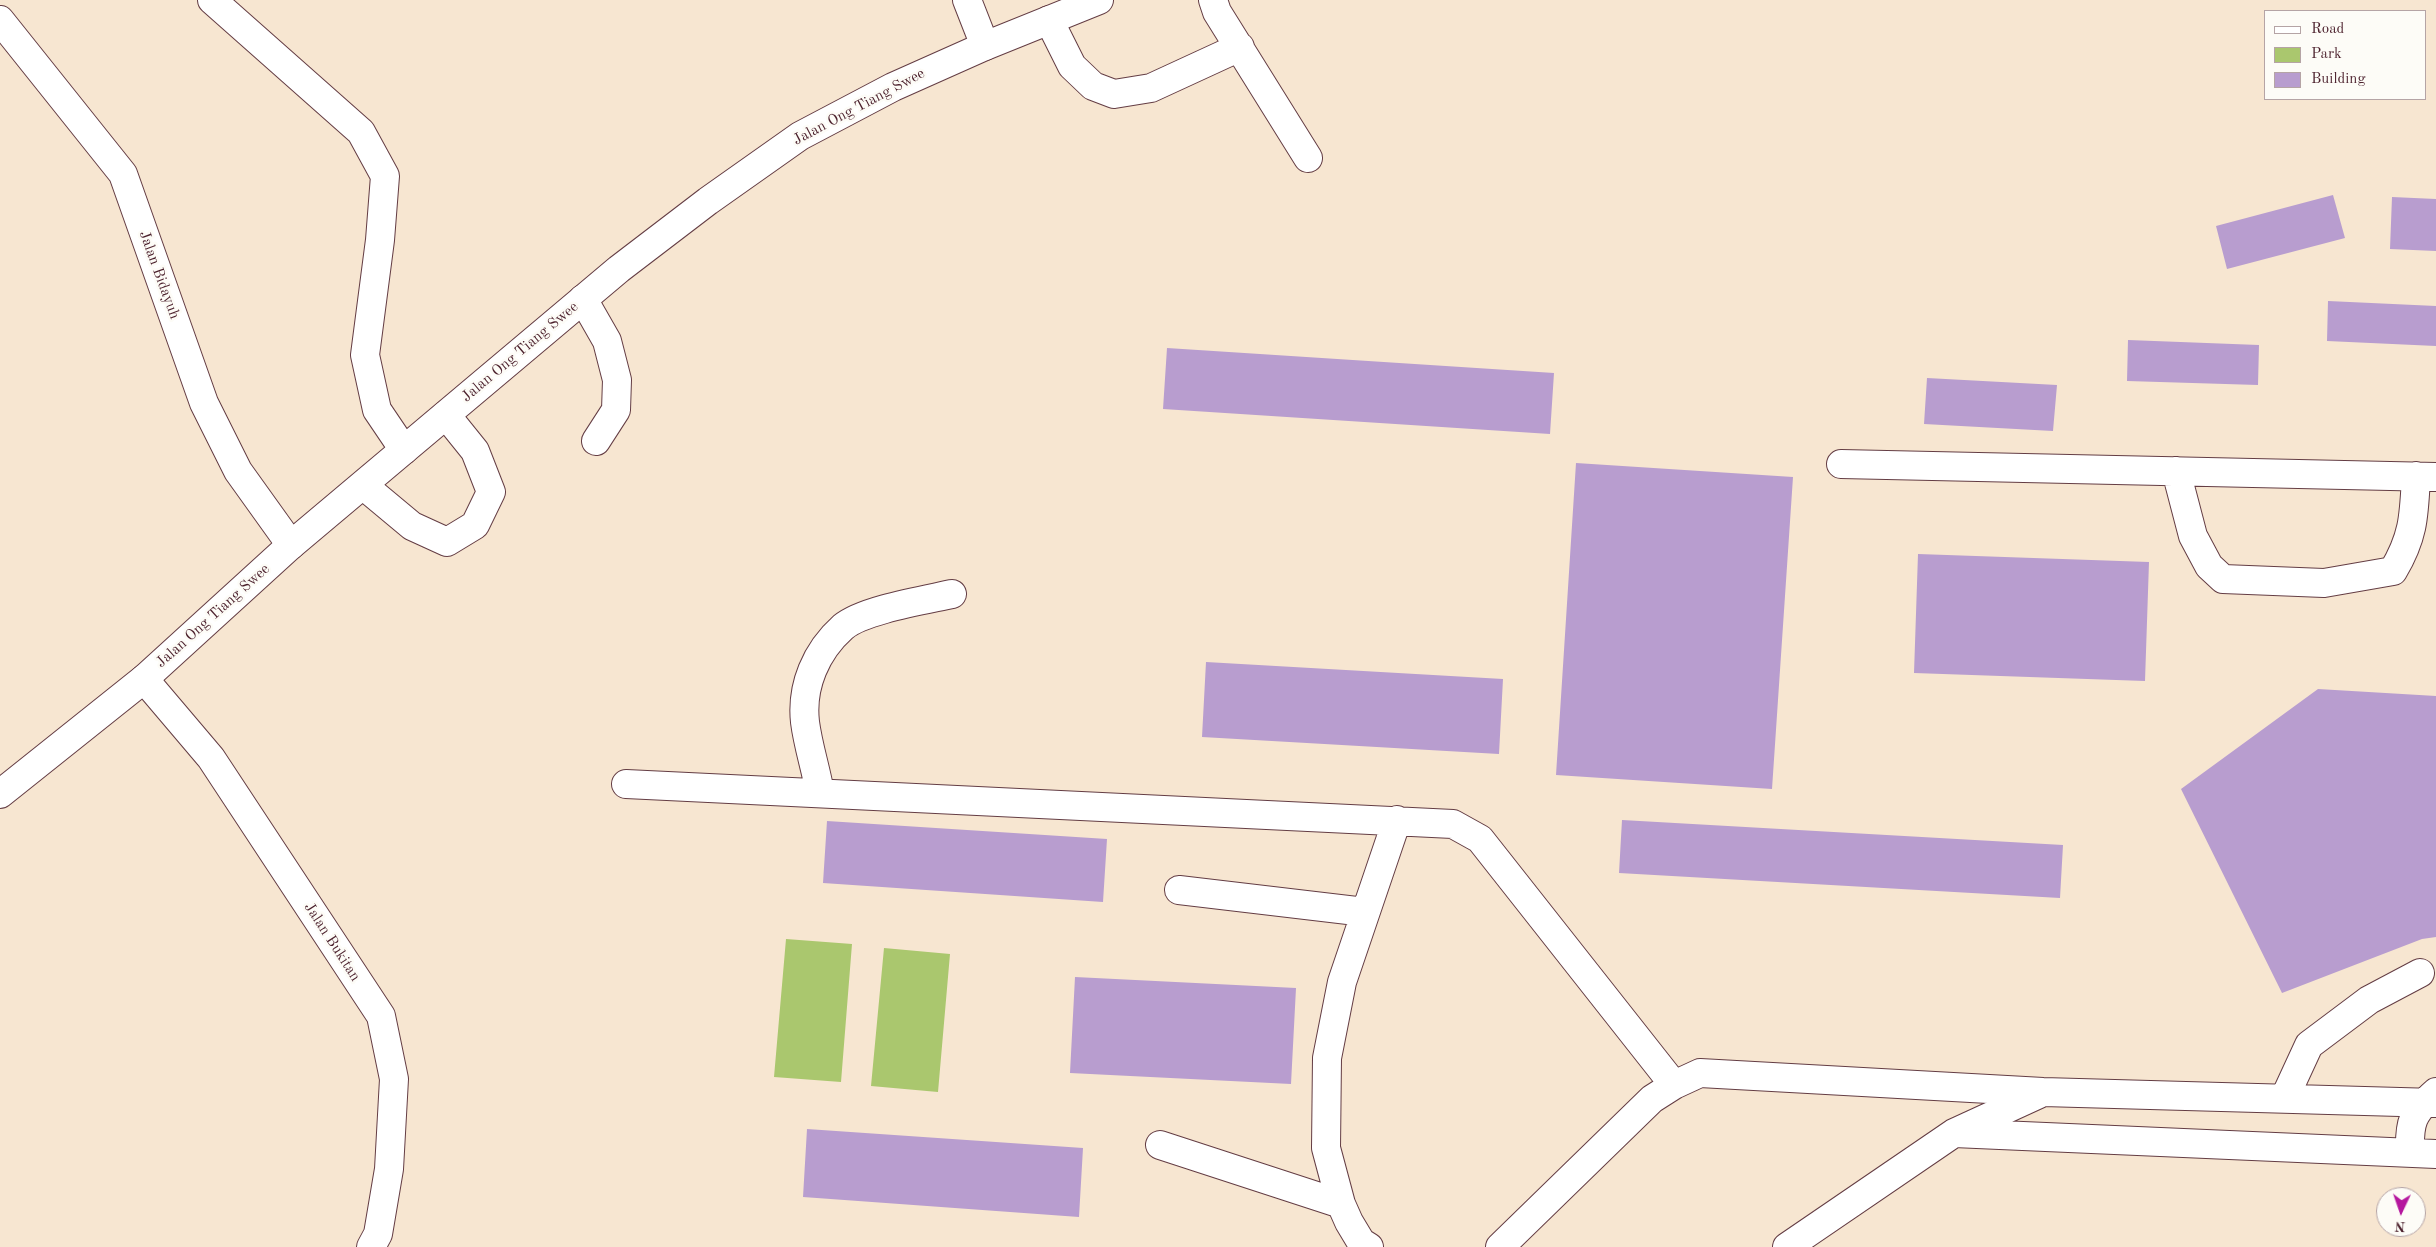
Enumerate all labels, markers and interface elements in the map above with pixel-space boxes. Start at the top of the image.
legend [2264,10,2426,100]
text: Road [2311,22,2344,37]
text: Park [2311,47,2342,62]
street label: Jalan Ong Tiang Swee [790,65,928,149]
text: Building [2311,72,2366,87]
street label: Jalan Bidayuh [135,228,183,322]
street label: Jalan Ong Tiang Swee [458,298,582,406]
street label: Jalan Ong Tiang Swee [152,560,274,672]
street label: Jalan Bukitan [300,899,364,985]
north arrow [2376,1187,2426,1237]
text: N [2395,1219,2406,1233]

